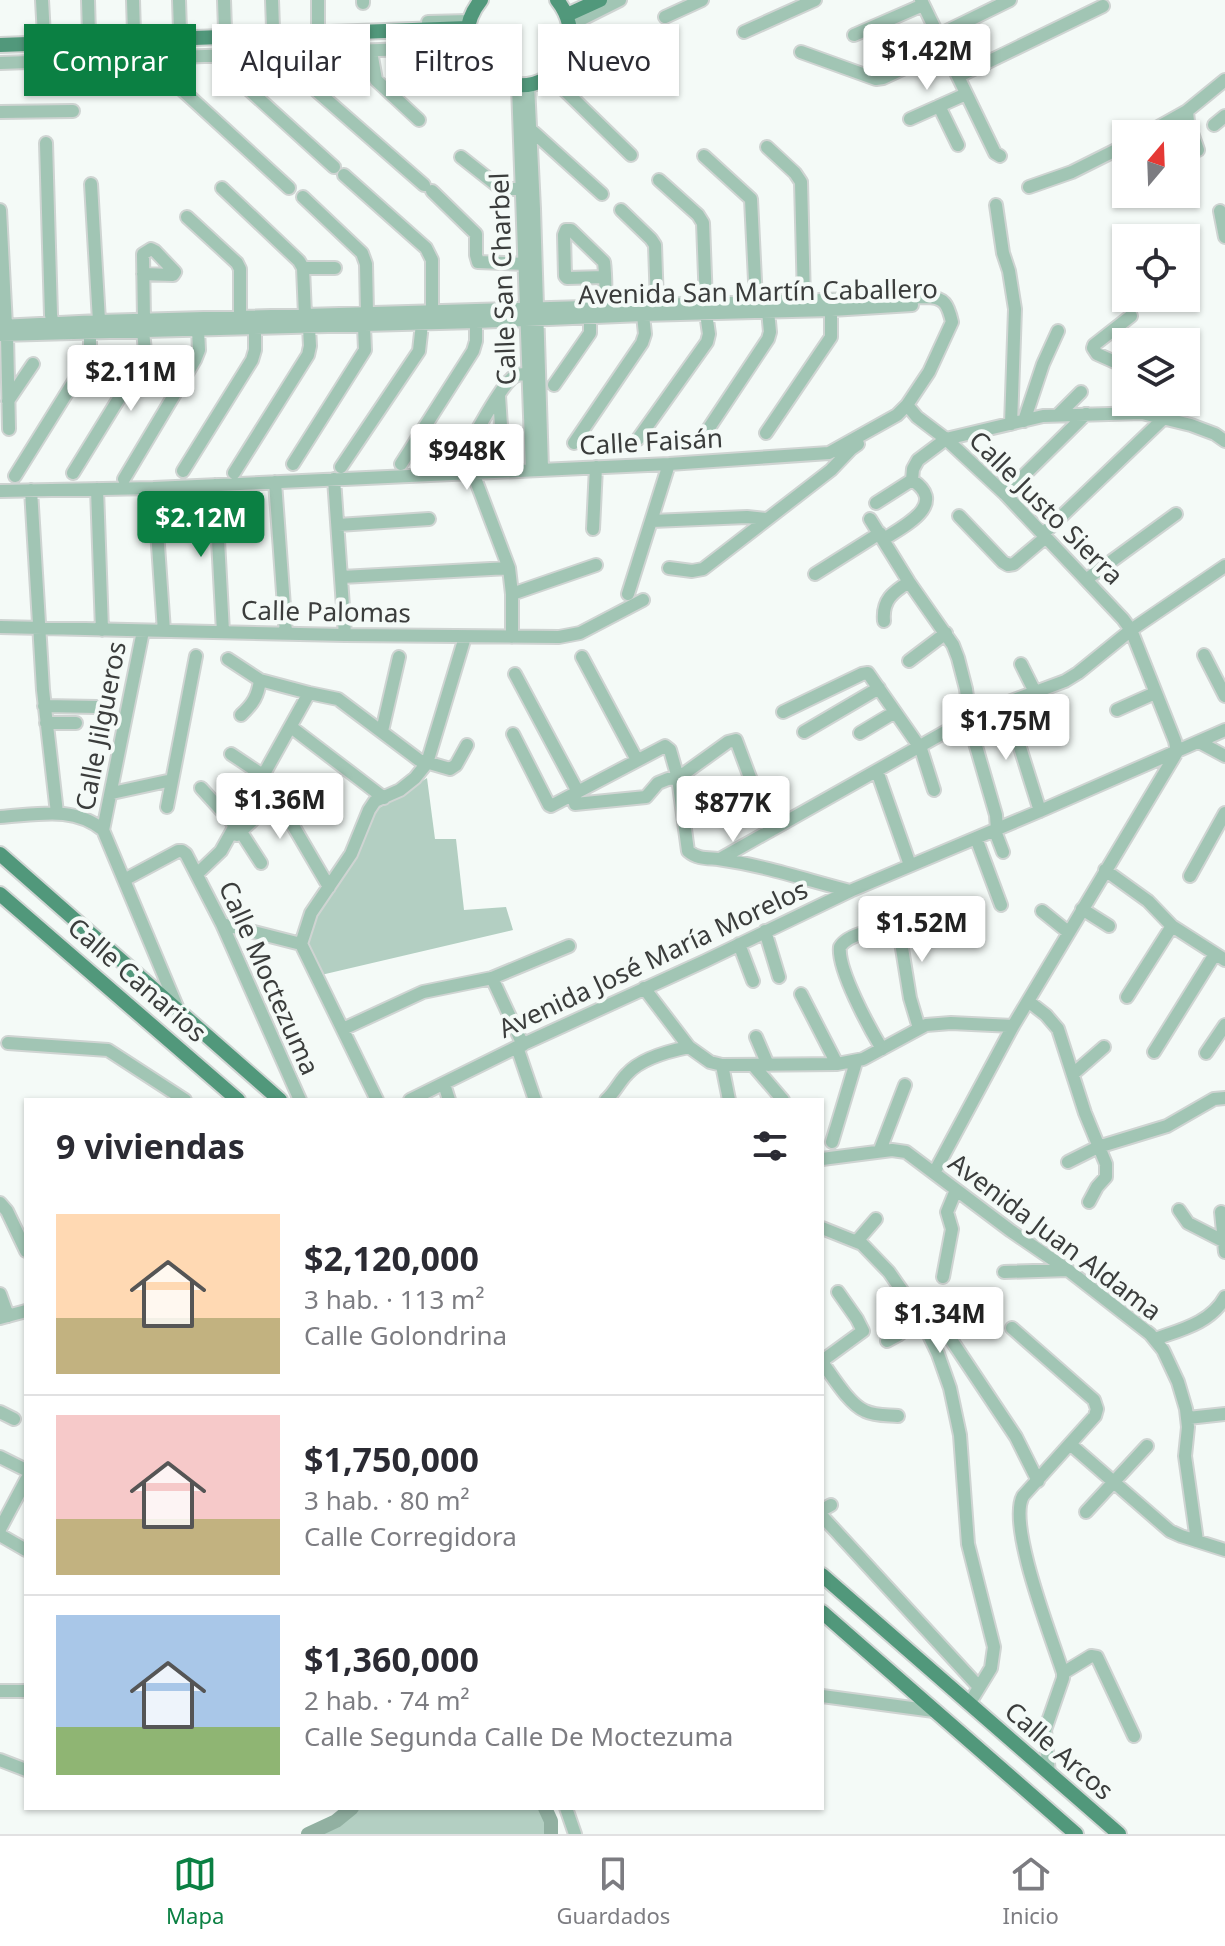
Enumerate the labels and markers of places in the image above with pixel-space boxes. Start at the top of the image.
pin: $1.42M [862,24,992,92]
pin: $2.11M [66,345,196,413]
pin: $948K [411,424,523,492]
pin: $2.12M [136,491,266,559]
pin: $1.75M [941,694,1071,762]
pin: $1.36M [215,773,345,841]
pin: $877K [677,776,789,844]
pin: $1.52M [857,896,987,964]
pin: $1.34M [875,1287,1005,1355]

